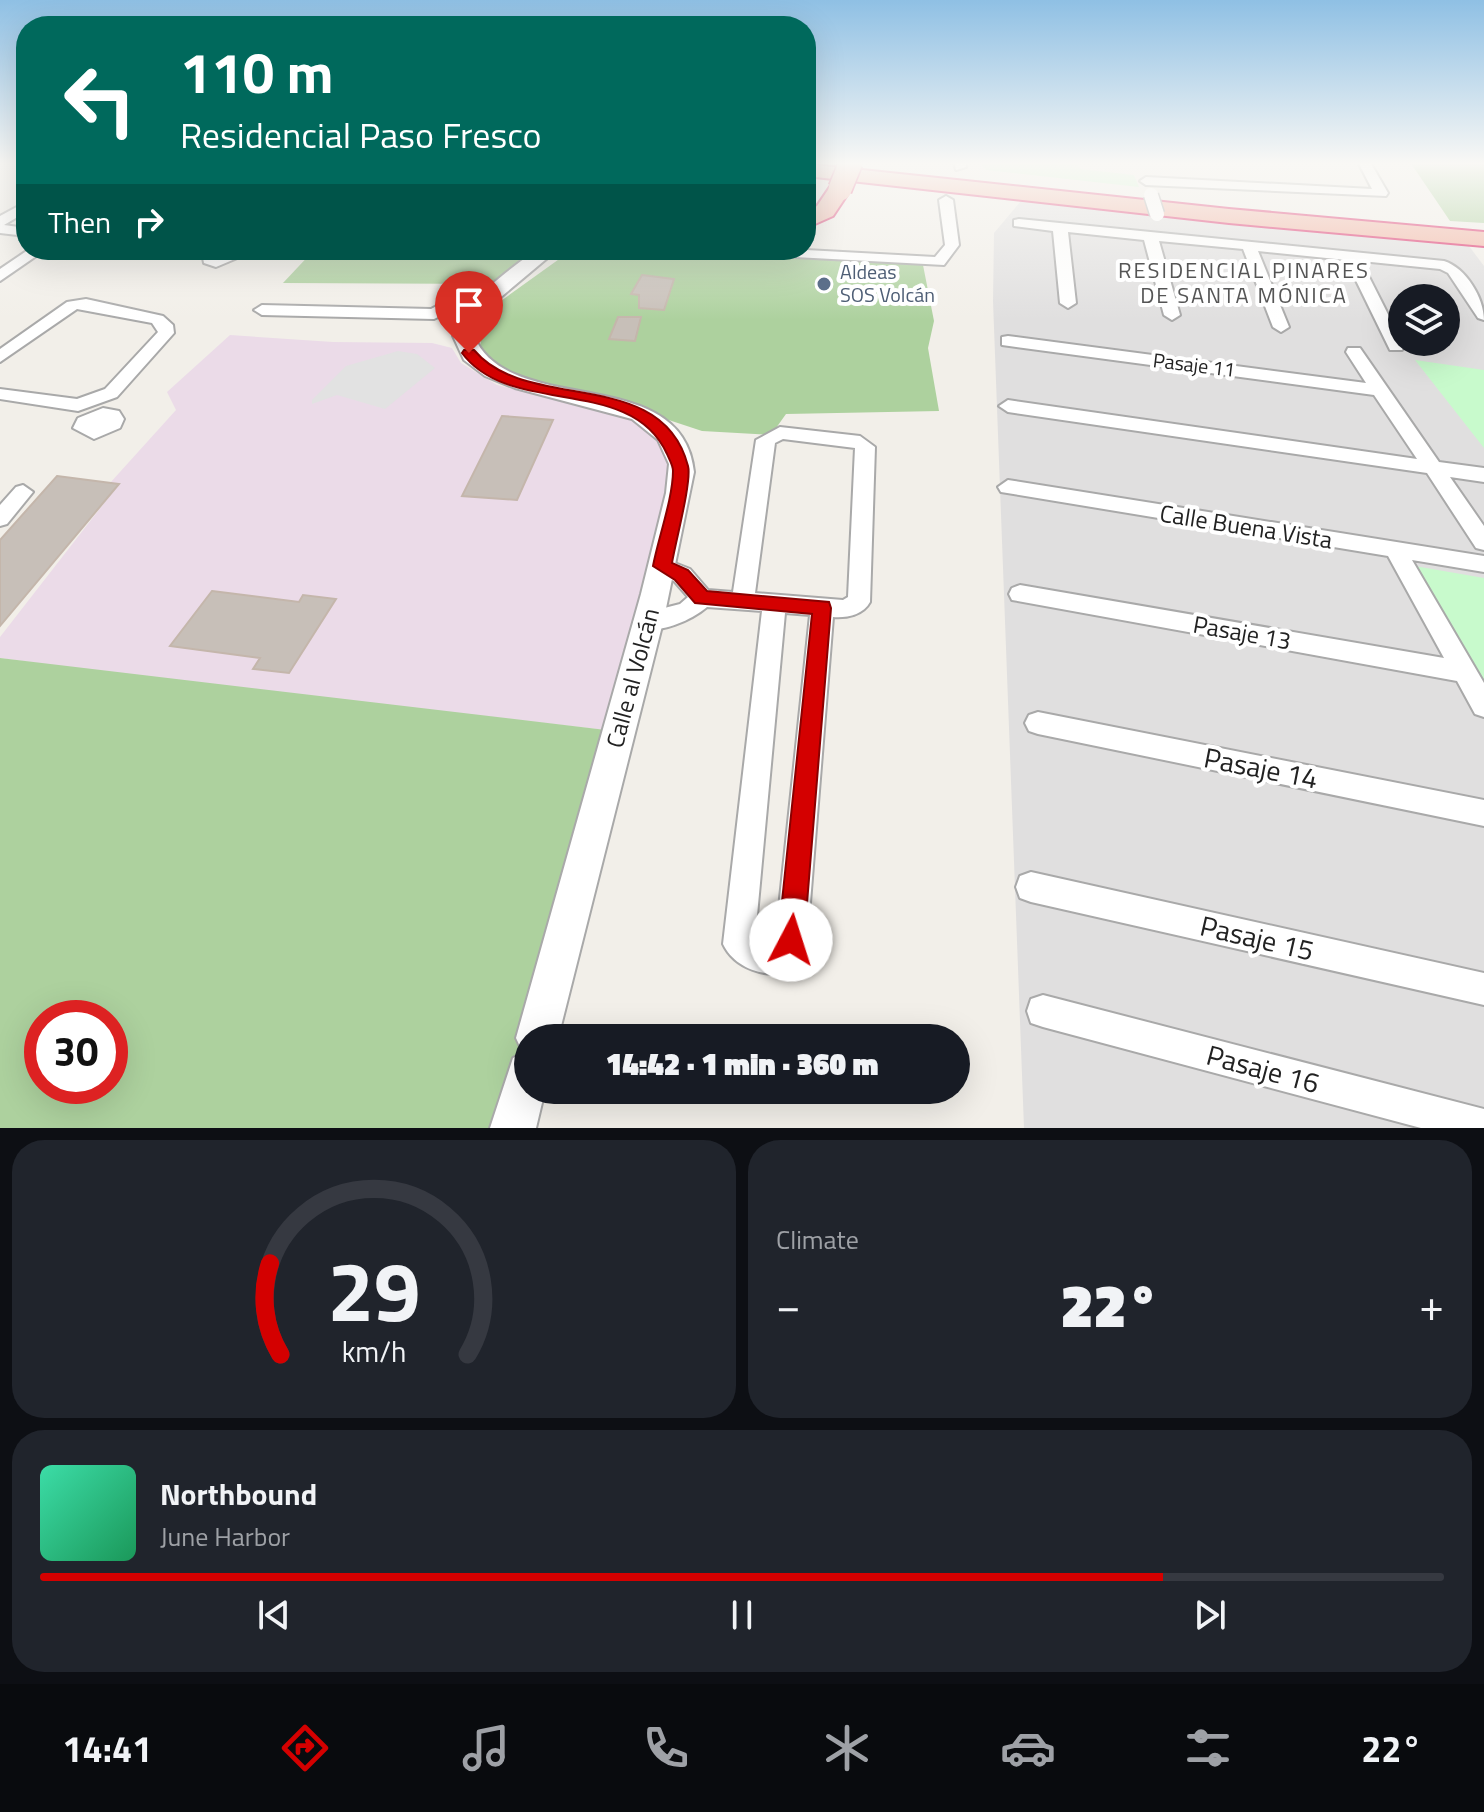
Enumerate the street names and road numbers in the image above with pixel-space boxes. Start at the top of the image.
street label: Pasaje 11 [1151,344,1237,385]
street label: Calle Buena Vista [1157,495,1335,557]
street label: Calle al Volcán [596,604,668,752]
street label: Pasaje 13 [1190,606,1294,658]
street label: Pasaje 14 [1200,735,1322,800]
street label: Pasaje 15 [1196,904,1318,971]
street label: Pasaje 16 [1202,1033,1324,1104]

